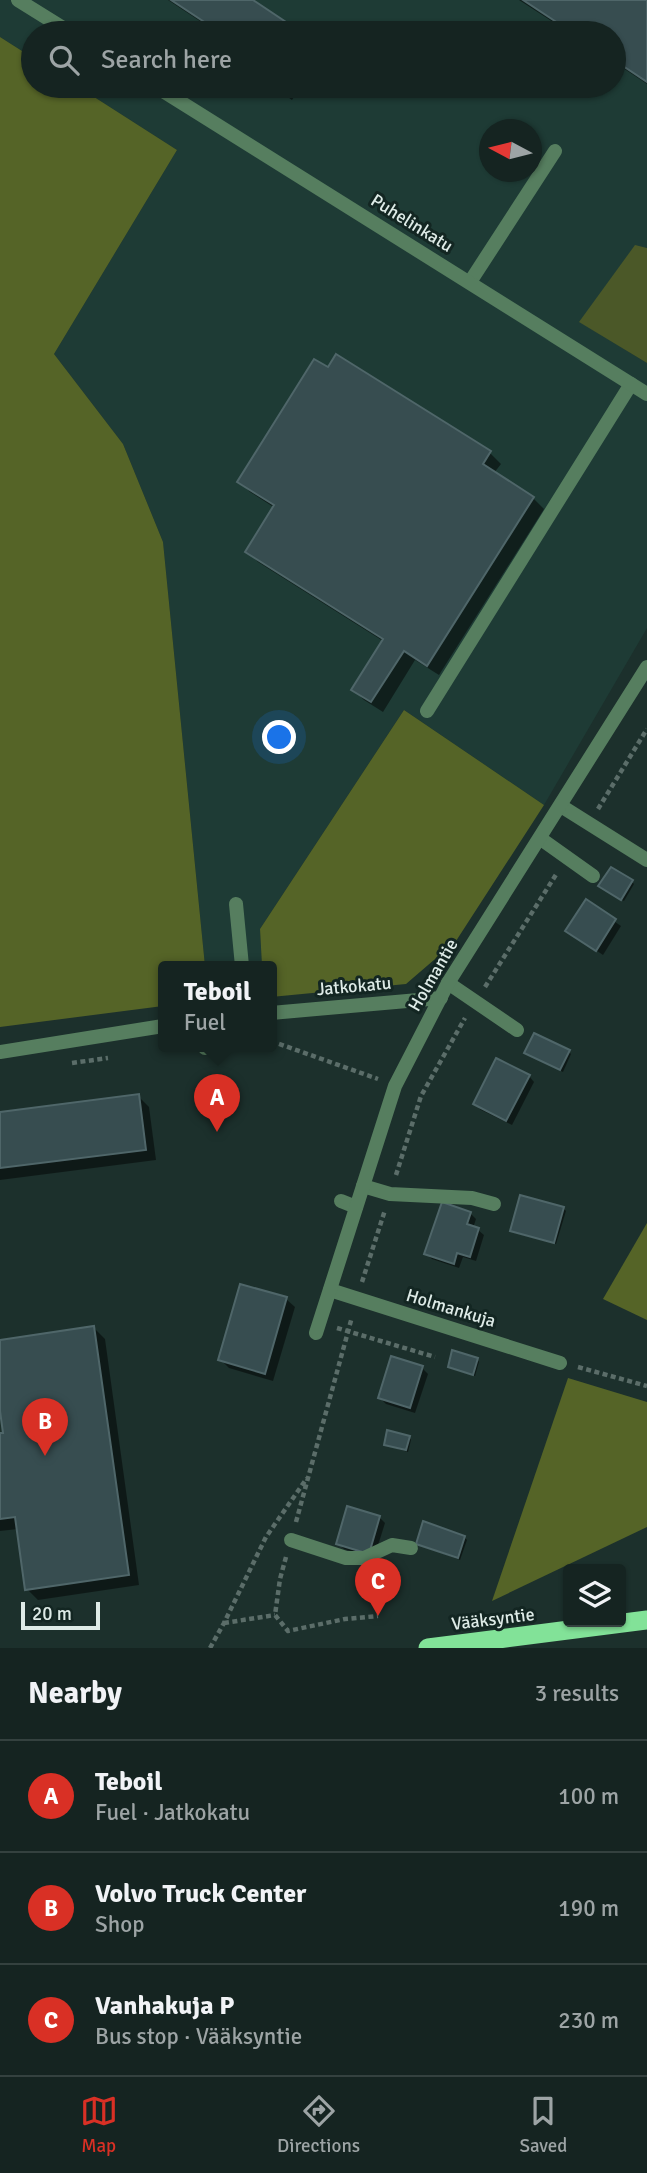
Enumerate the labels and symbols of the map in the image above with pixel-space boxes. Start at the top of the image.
north arrow [479,119,542,182]
street label: Puhelinkatu [367,189,457,257]
your location [262,720,296,754]
street label: Holmantie [403,935,463,1015]
street label: Jatkokatu [316,972,392,1000]
pin: A [194,1074,240,1132]
street label: Holmankuja [403,1284,499,1332]
pin: B [22,1398,68,1456]
pin: C [355,1558,401,1616]
scale bar [21,1599,100,1631]
street label: Vääksyntie [450,1603,536,1635]

